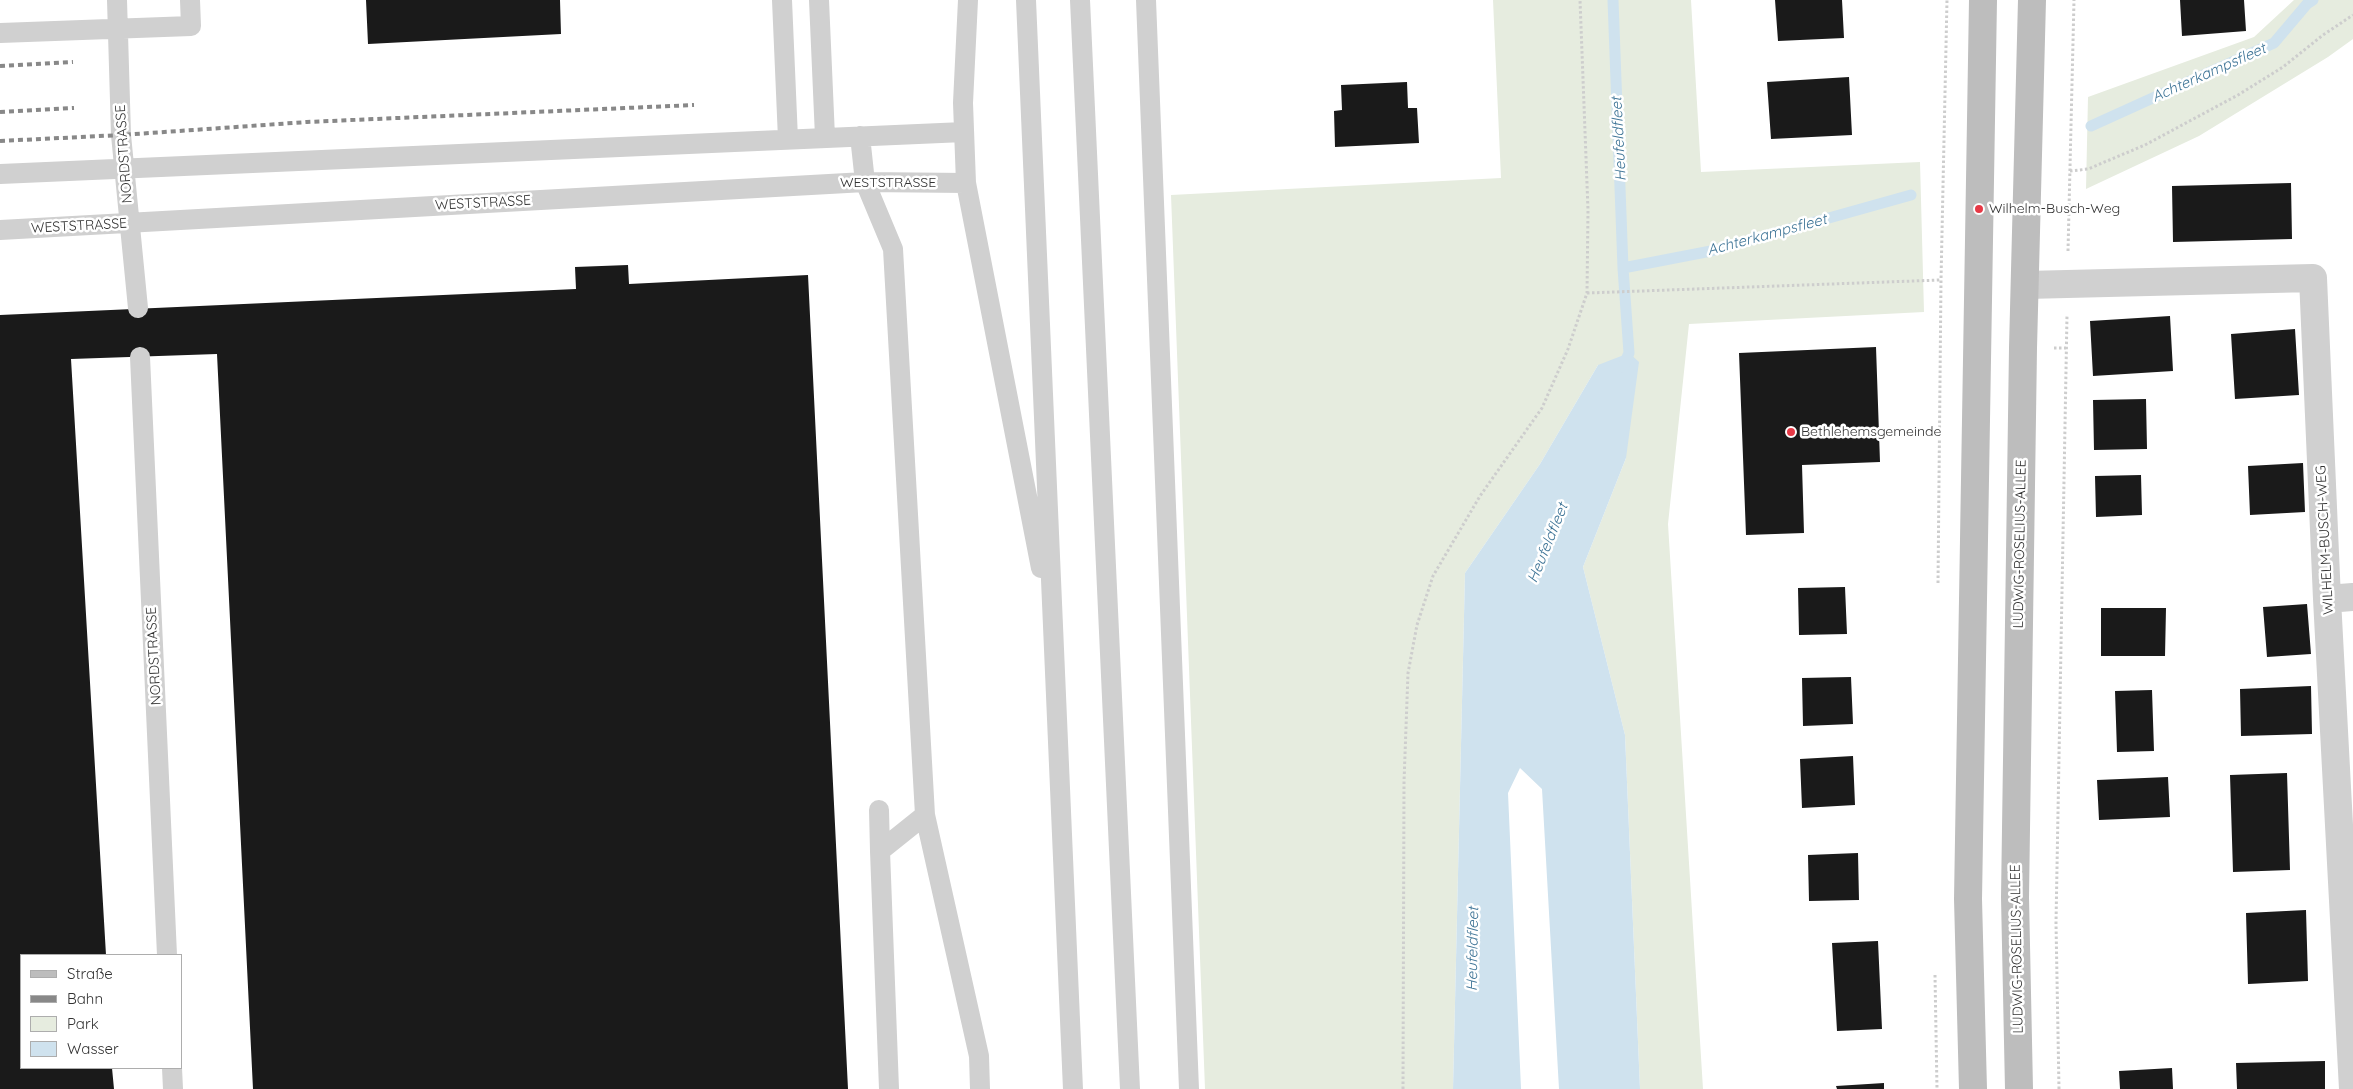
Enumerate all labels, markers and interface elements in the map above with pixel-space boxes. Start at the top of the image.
water label: Achterkampsfleet [2149,40,2269,106]
water label: Heufeldfleet [1608,96,1630,182]
street label: NORDSTRASSE [112,104,136,204]
street label: WESTSTRASSE [840,175,936,191]
street label: WESTSTRASSE [435,192,531,214]
place label: Wilhelm-Busch-Weg [1989,201,2120,217]
marker: Wilhelm-Busch-Weg [1973,203,1985,215]
water label: Achterkampsfleet [1705,210,1829,260]
street label: WESTSTRASSE [31,215,127,237]
place label: Bethlehemsgemeinde [1801,424,1941,440]
marker: Bethlehemsgemeinde [1785,426,1797,438]
street label: LUDWIG-ROSELIUS-ALLEE [2010,459,2030,629]
street label: WILHELM-BUSCH-WEG [2313,465,2337,615]
water label: Heufeldfleet [1524,501,1572,585]
street label: NORDSTRASSE [143,606,165,706]
street label: LUDWIG-ROSELIUS-ALLEE [2007,864,2027,1034]
water label: Heufeldfleet [1463,907,1483,991]
legend [20,954,182,1069]
text: Straße [67,964,113,983]
text: Bahn [67,989,103,1008]
text: Park [67,1014,99,1033]
text: Wasser [67,1039,119,1058]

